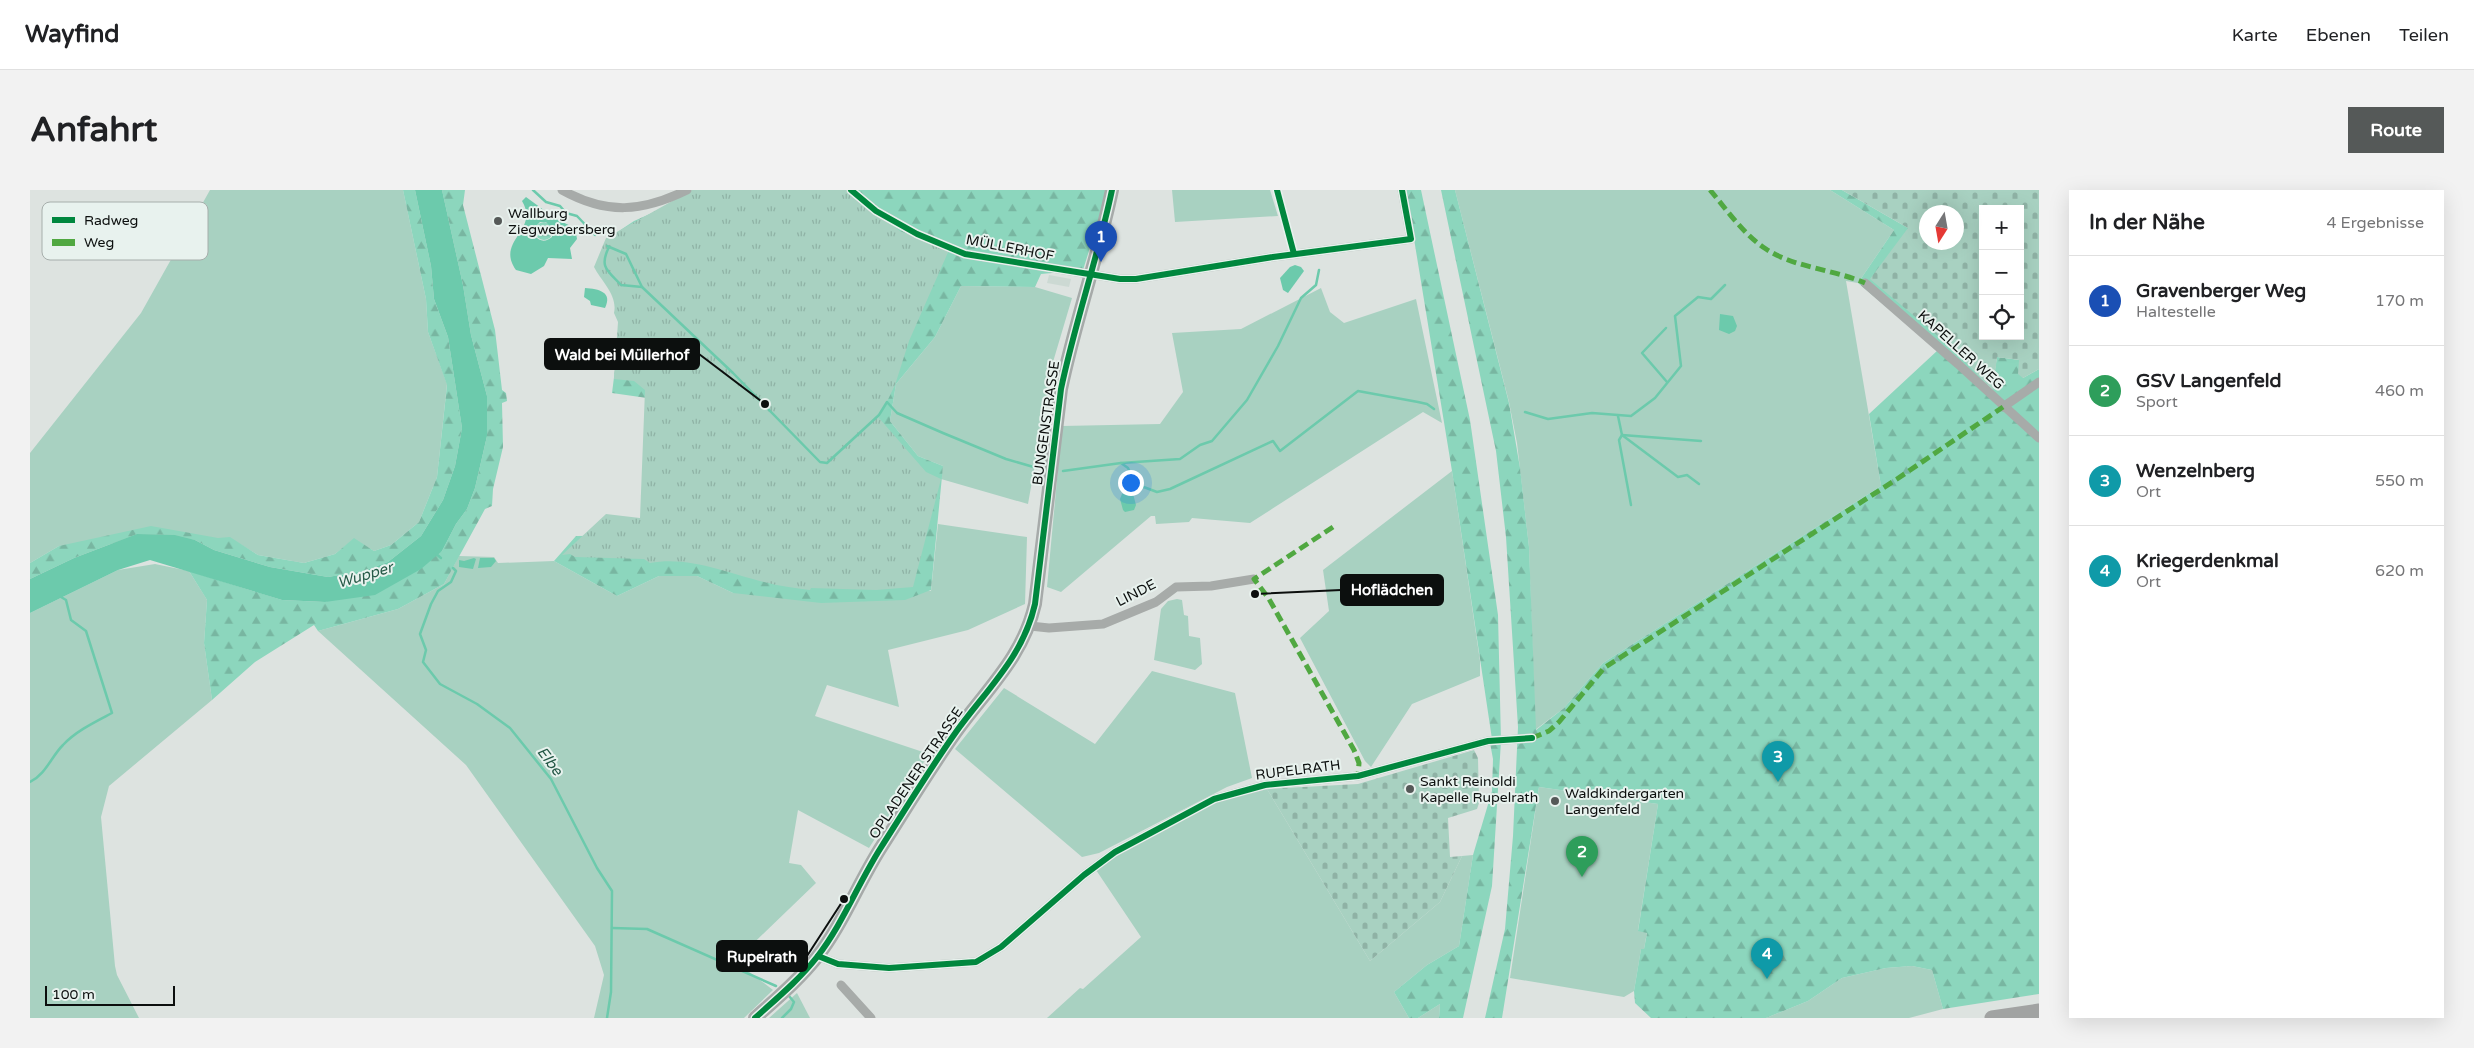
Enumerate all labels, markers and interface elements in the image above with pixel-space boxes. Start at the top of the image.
text: Wayfind [25,20,120,49]
text: Karte [2232,24,2278,46]
text: Ebenen [2306,24,2371,46]
text: Teilen [2399,24,2449,46]
button: Route [2348,107,2444,153]
text: Anfahrt [30,109,157,151]
legend [42,202,208,260]
place label: Wallburg Ziegwebersberg [508,205,616,238]
north arrow [1919,205,1964,250]
map controls [1979,205,2024,340]
button: + [1979,205,2024,250]
text: In der Nähe [2089,210,2205,235]
text: Radweg [84,212,138,229]
text: 4 Ergebnisse [2326,213,2424,233]
marker: Wallburg Ziegwebersberg [492,215,504,227]
pin: 1 [1085,221,1117,262]
street label: MÜLLERHOF [964,231,1056,265]
text: Weg [84,234,114,251]
button: − [1979,250,2024,295]
text: Gravenberger Weg [2136,280,2306,302]
text: 1 [2100,291,2110,311]
text: 170 m [2375,291,2424,311]
button: locate [1979,295,2024,340]
text: Haltestelle [2136,302,2216,322]
street label: KAPELLER WEG [1914,307,2008,393]
callout: Wald bei Müllerhof [545,339,699,369]
text: Wald bei Müllerhof [555,346,690,364]
street label: BUNGENSTRASSE [1029,360,1063,486]
text: GSV Langenfeld [2136,370,2282,392]
text: 2 [2100,381,2110,401]
text: 460 m [2375,381,2424,401]
text: Sport [2136,392,2178,412]
text: Wenzelnberg [2136,460,2255,482]
your location [1118,470,1144,496]
text: 3 [2100,471,2110,491]
text: 550 m [2375,471,2424,491]
text: Ort [2136,482,2161,502]
text: Kriegerdenkmal [2136,550,2279,572]
water label: Wupper [335,557,397,592]
text: 4 [2100,561,2110,581]
text: 620 m [2375,561,2424,581]
text: Ort [2136,572,2161,592]
callout: Hoflädchen [1341,575,1443,605]
street label: LINDE [1113,576,1159,610]
text: Hoflädchen [1351,581,1433,599]
street label: OPLADENER STRASSE [865,704,967,842]
pin: 3 [1762,741,1794,782]
water label: Elbe [533,743,568,780]
street label: RUPELRATH [1254,756,1342,784]
place label: Sankt Reinoldi Kapelle Rupelrath [1420,773,1538,806]
marker: Sankt Reinoldi Kapelle Rupelrath [1404,783,1416,795]
place label: Waldkindergarten Langenfeld [1565,785,1684,818]
marker: Waldkindergarten Langenfeld [1549,795,1561,807]
pin: 2 [1566,836,1598,877]
pin: 4 [1751,938,1783,979]
callout: Rupelrath [717,941,807,971]
text: Rupelrath [727,948,797,967]
scale bar [45,983,175,1006]
text: 100 m [52,986,95,1003]

